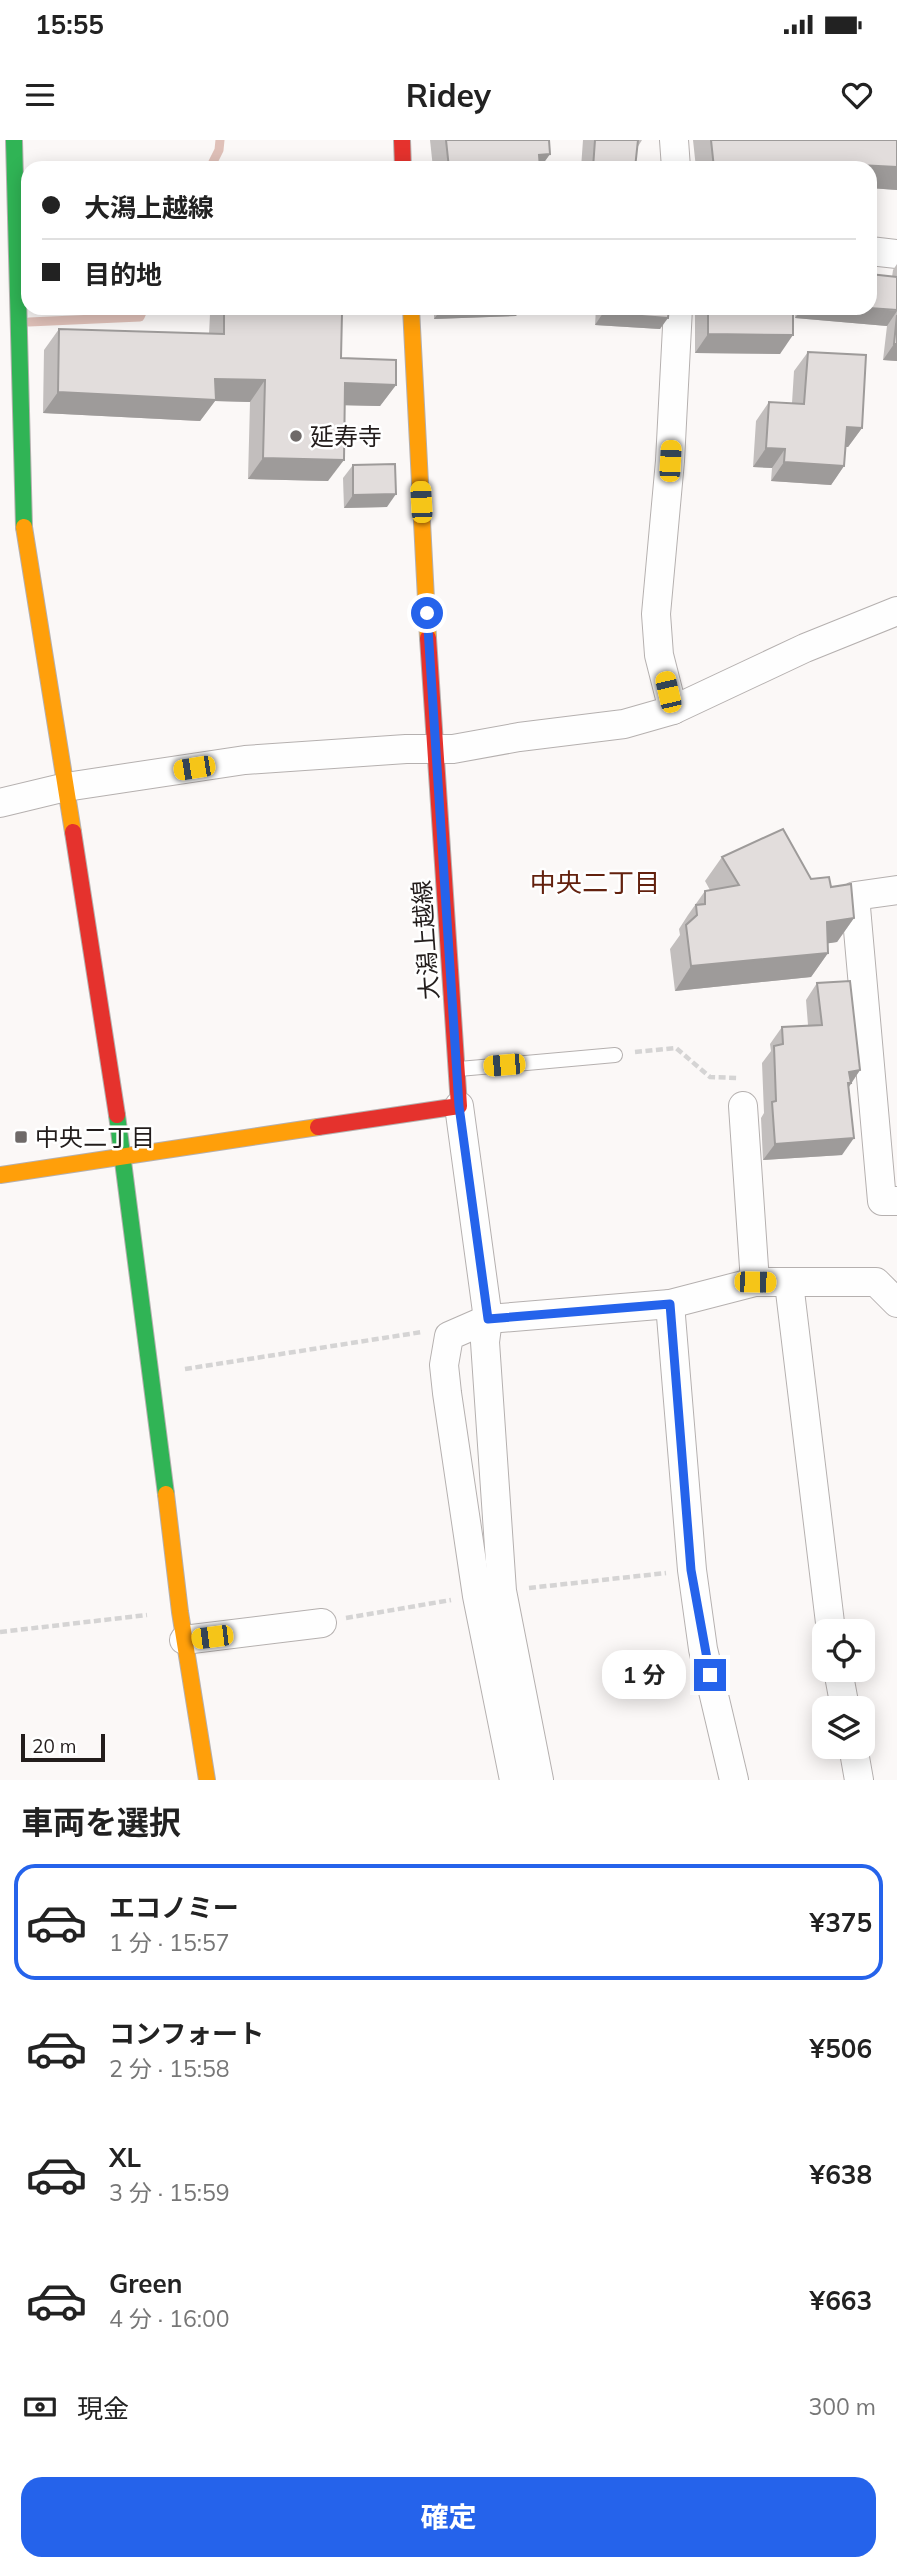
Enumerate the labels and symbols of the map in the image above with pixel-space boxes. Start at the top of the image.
place label: 延寿寺 [310,421,382,451]
marker: 延寿寺 [288,428,304,444]
car [659,439,682,483]
car [410,480,433,524]
route start [411,597,443,629]
car [654,669,683,715]
car [172,754,217,782]
district label: 中央二丁目 [530,866,660,899]
street label: 大潟上越線 [406,879,444,1001]
car [483,1053,526,1077]
place label: 中央二丁目 [35,1122,155,1152]
marker: 中央二丁目 [13,1129,29,1145]
car [734,1271,777,1293]
car [190,1624,235,1650]
callout: 1 分 [602,1650,686,1700]
route end [694,1659,726,1691]
scale bar [21,1731,105,1763]

